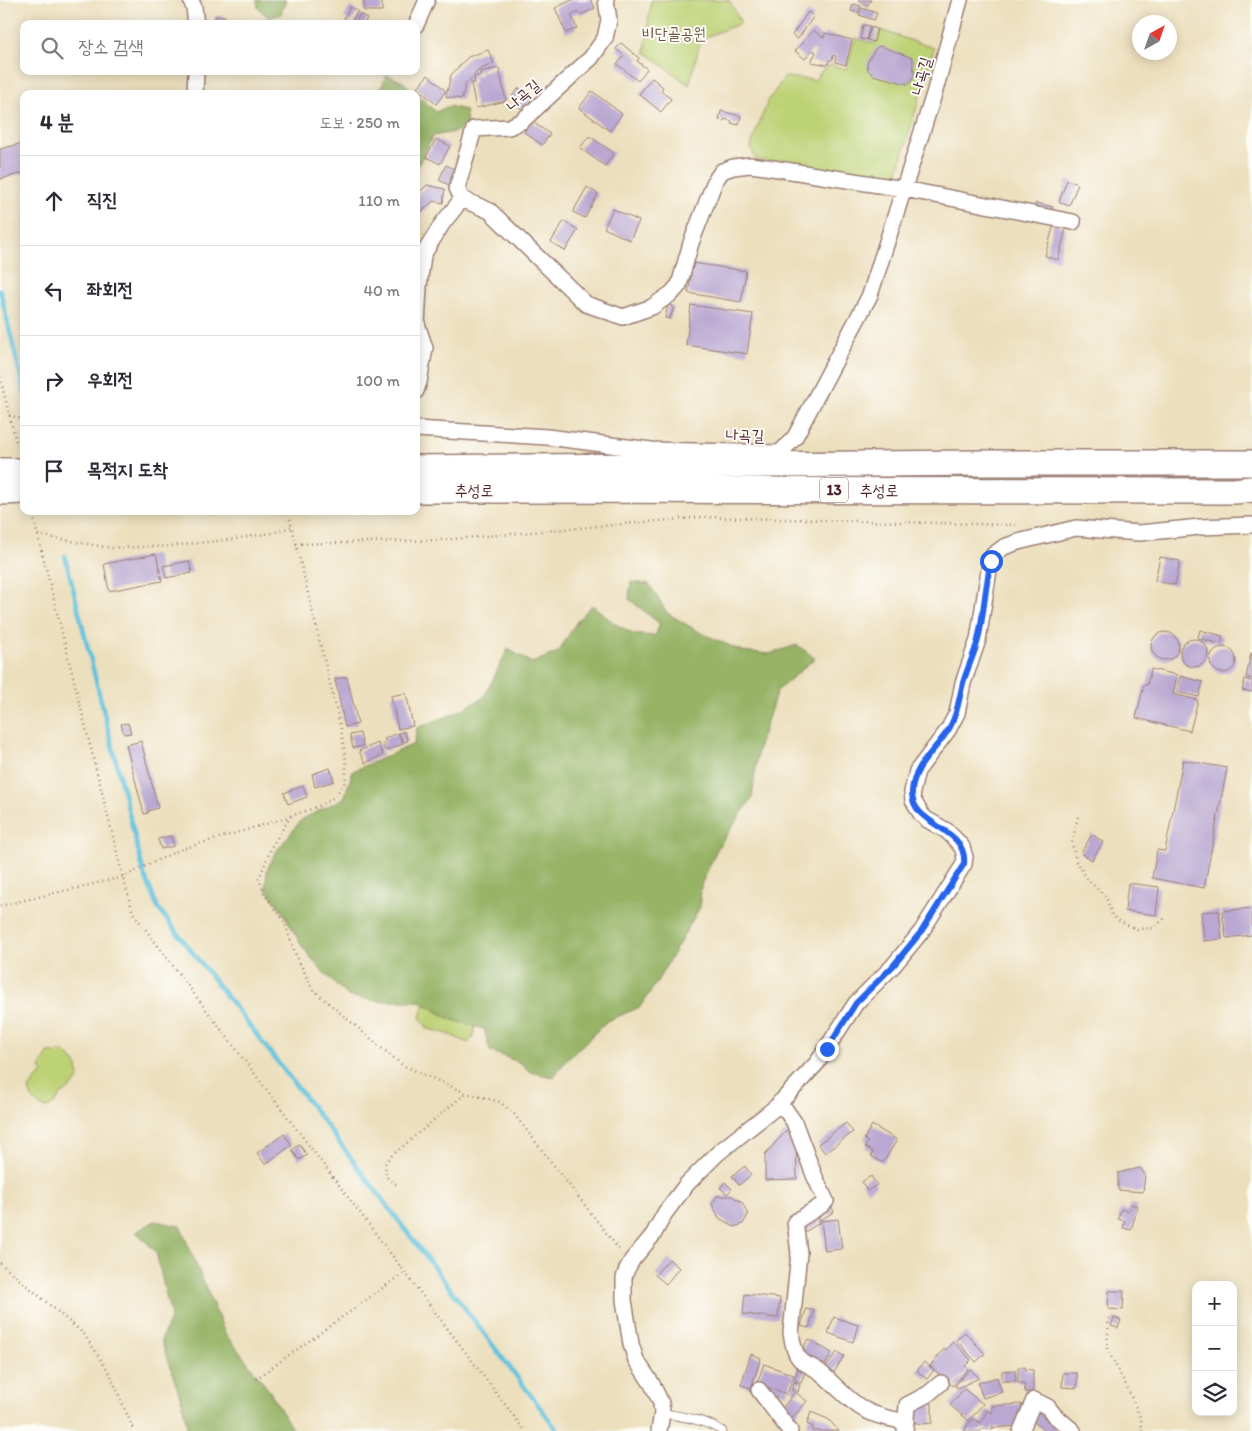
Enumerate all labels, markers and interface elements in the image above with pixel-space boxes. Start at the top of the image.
north arrow [1132,15,1177,60]
search box [20,20,420,75]
park label: 비단골공원 [642,24,706,43]
icon: search [38,34,66,62]
text: 장소 검색 [78,35,143,58]
street label: 나곡길 [907,55,935,97]
street label: 나곡길 [502,75,544,115]
text: 4 분 [40,109,74,134]
text: 도보 · 250 m [319,113,400,132]
icon: ahead [40,187,68,215]
text: 직진 [87,188,118,211]
text: 110 m [358,191,400,210]
icon: left [40,277,68,305]
text: 좌회전 [87,278,133,301]
text: 40 m [363,281,400,300]
icon: right [40,367,68,395]
text: 우회전 [87,368,133,391]
text: 100 m [356,371,400,390]
street label: 나곡길 [725,425,765,445]
icon: arrive [40,457,68,485]
text: 목적지 도착 [87,458,168,481]
road number: 13 [820,478,848,502]
street label: 추성로 [455,481,493,500]
street label: 추성로 [860,481,898,500]
route start [980,550,1003,573]
route end [816,1038,839,1061]
map controls [1192,1281,1237,1416]
button: + [1192,1281,1237,1326]
button: − [1192,1326,1237,1371]
button: layers [1192,1371,1237,1416]

